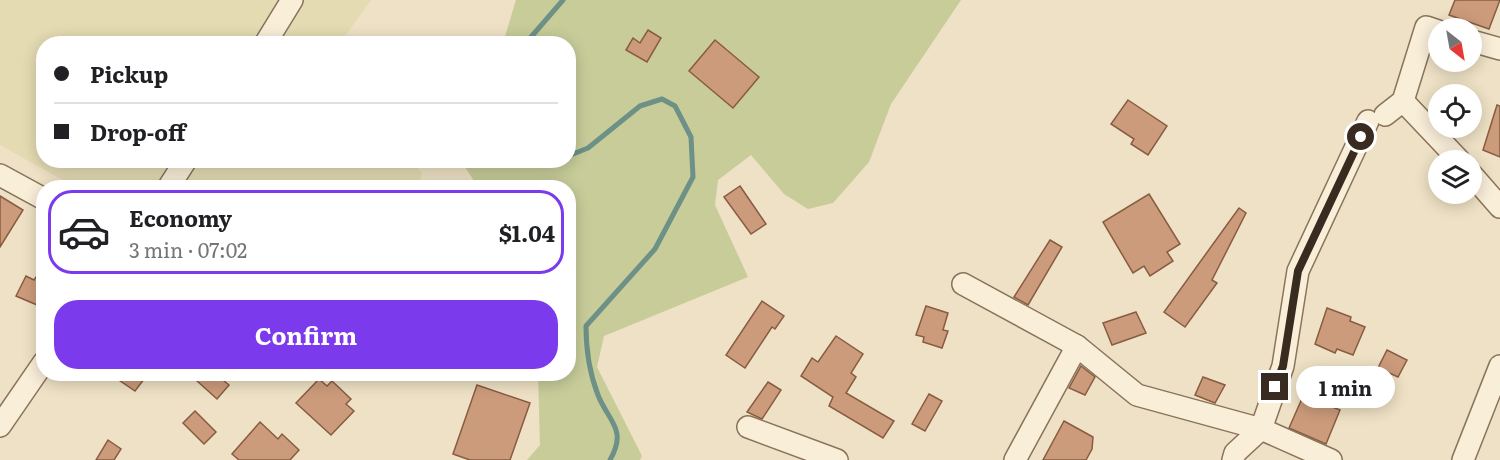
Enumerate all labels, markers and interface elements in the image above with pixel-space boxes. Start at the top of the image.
north arrow [1428,18,1482,72]
map controls [1428,18,1482,204]
text: Pickup [90,57,168,90]
button: locate [1428,84,1482,138]
text: Drop-off [90,115,186,148]
route start [1347,123,1374,150]
button: layers [1428,150,1482,204]
text: Economy [129,201,232,234]
icon: car [57,205,111,259]
text: $1.04 [499,216,555,249]
text: 3 min · 07:02 [129,234,247,264]
button: Confirm [54,300,558,369]
callout: 1 min [1296,366,1395,408]
text: 1 min [1319,372,1372,402]
route end [1261,373,1288,400]

